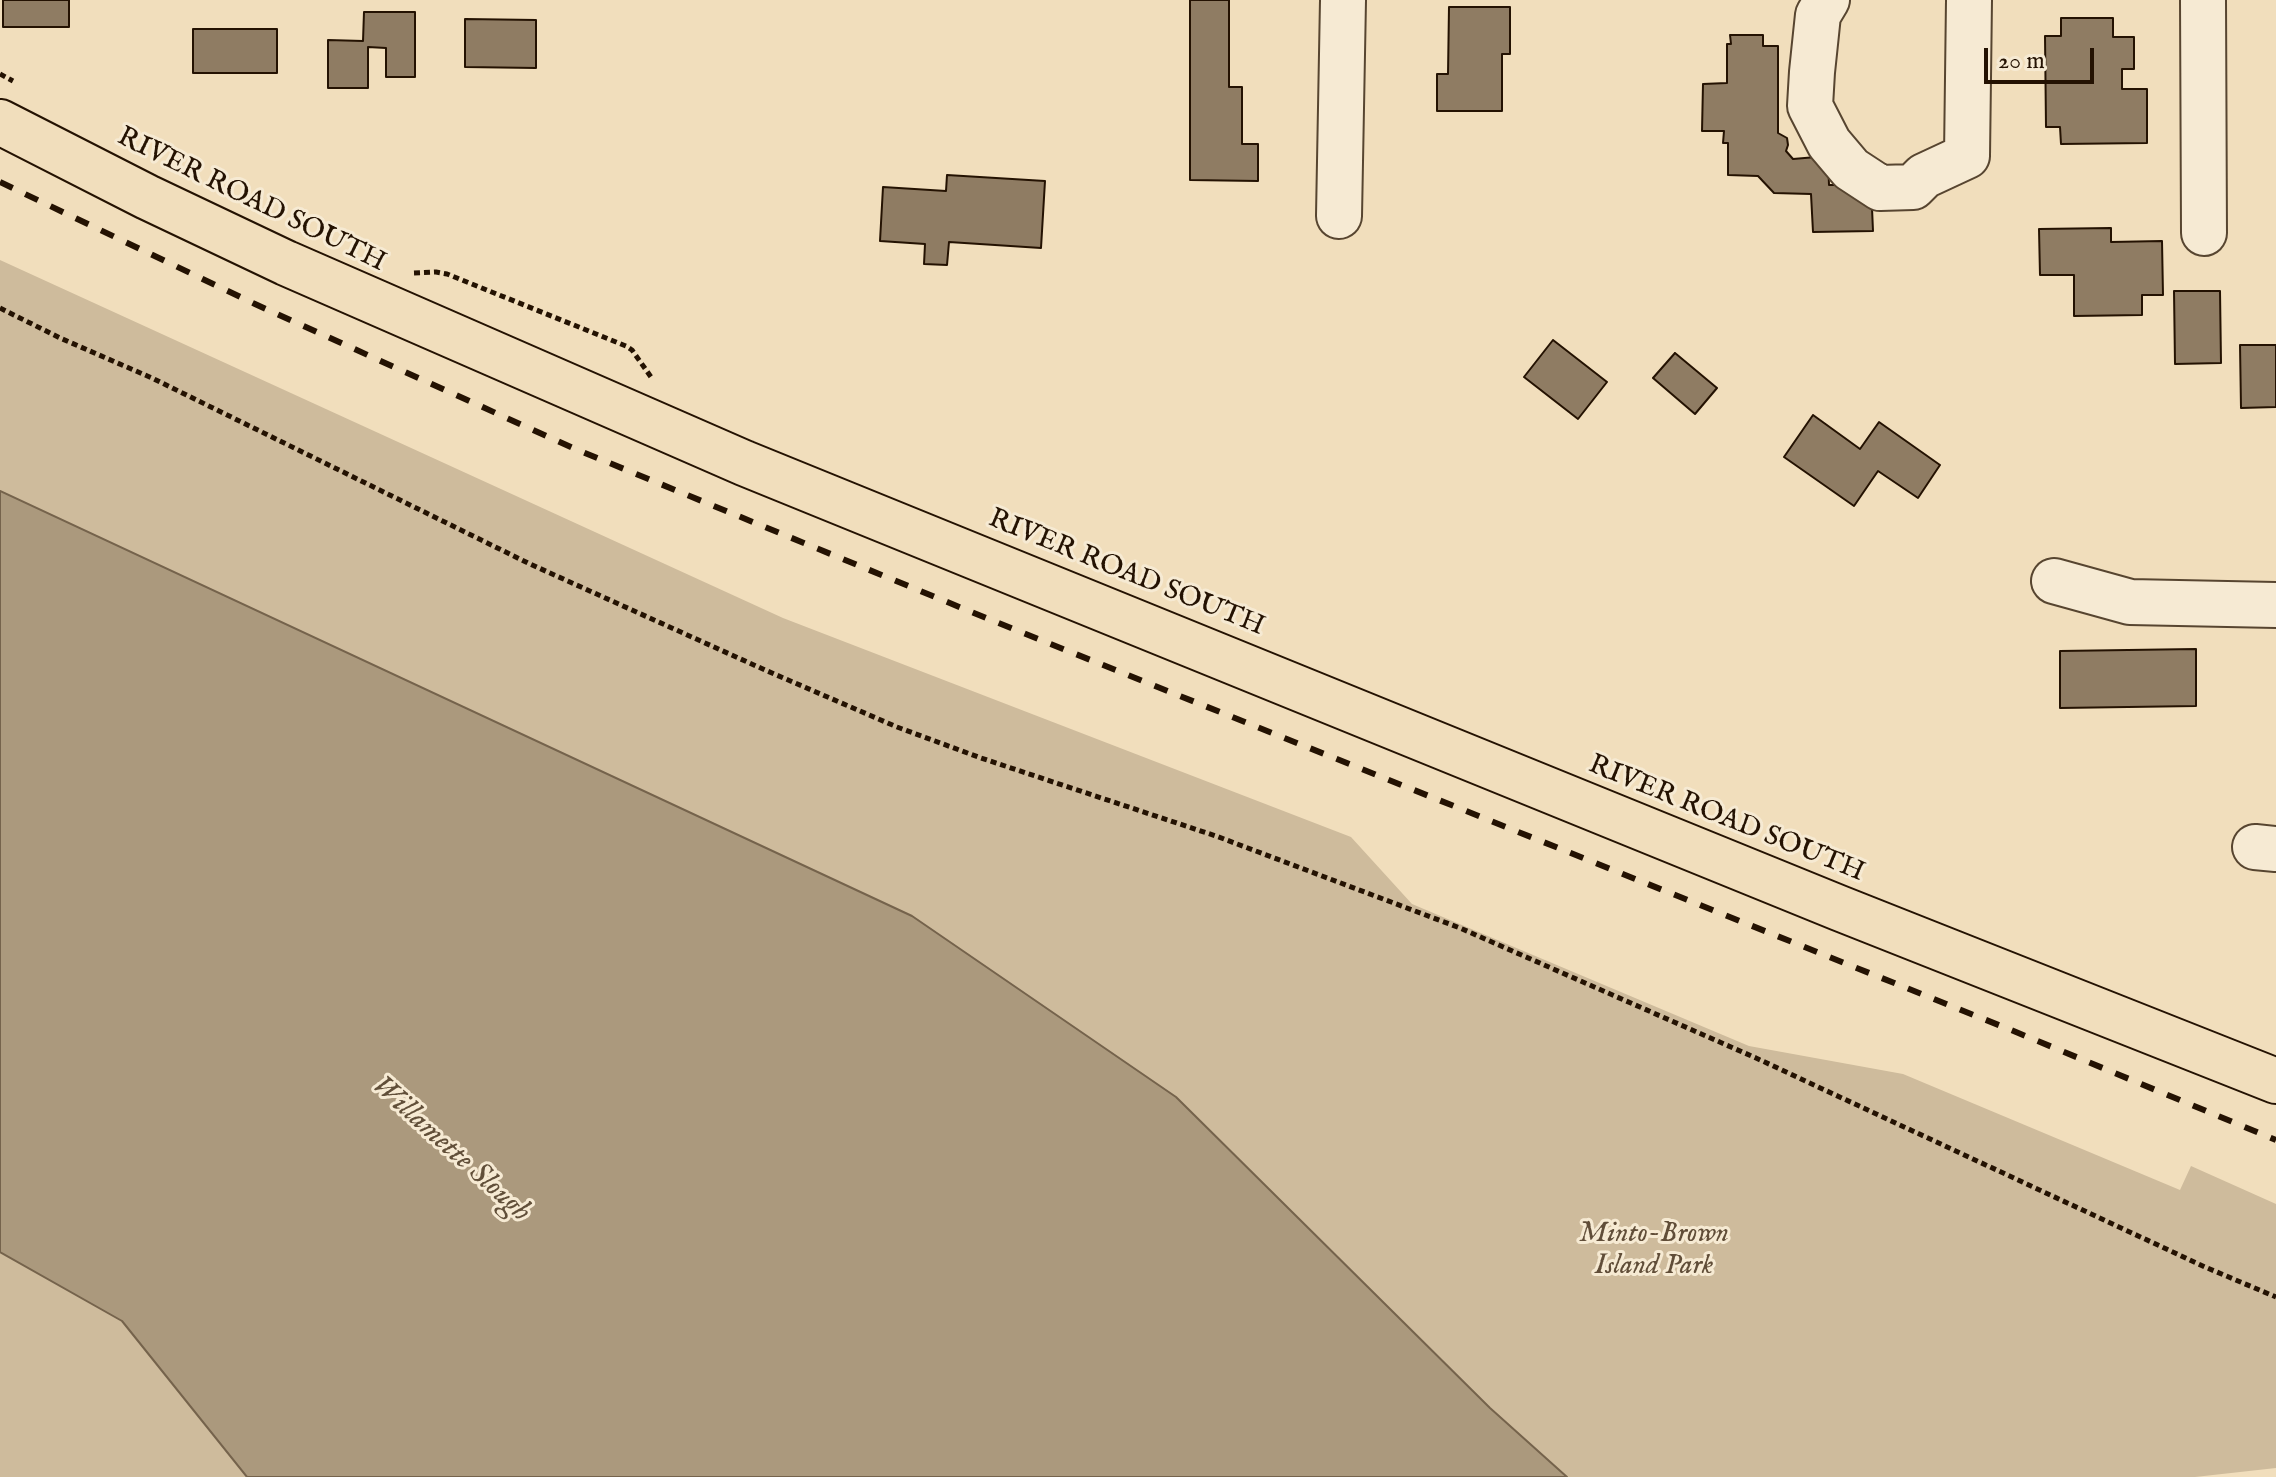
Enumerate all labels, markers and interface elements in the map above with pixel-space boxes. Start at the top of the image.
scale bar [1988,32,2098,82]
text: 20 m [1998,46,2045,77]
street label: RIVER ROAD SOUTH [111,121,391,281]
street label: RIVER ROAD SOUTH [983,503,1269,645]
street label: RIVER ROAD SOUTH [1583,749,1869,891]
water label: Willamette Slough [363,1069,537,1231]
park label: Minto-Brown Island Park [1579,1218,1729,1284]

